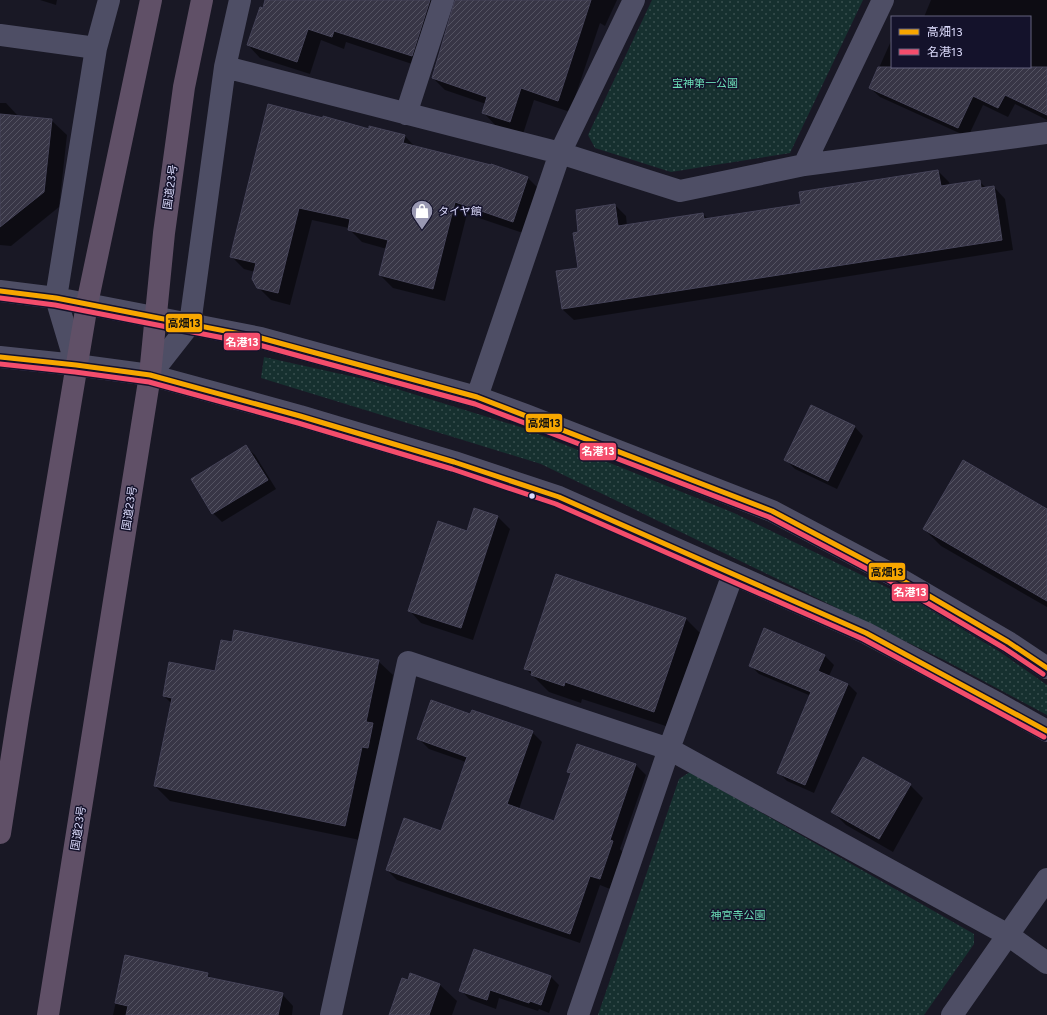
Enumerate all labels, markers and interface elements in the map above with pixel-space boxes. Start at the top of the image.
legend [891,16,1031,68]
text: 高畑13 [927,25,962,39]
text: 名港13 [927,45,962,59]
park label: 宝神第一公園 [672,77,738,90]
street label: 国道23号 [161,164,180,210]
shop icon: タイヤ館 [409,198,435,231]
place label: タイヤ館 [438,205,482,218]
line badge: 高畑13 [165,313,203,333]
text: 高畑13 [168,317,200,330]
line badge: 名港13 [223,332,261,351]
text: 名港13 [226,336,258,349]
line badge: 高畑13 [525,413,563,433]
text: 高畑13 [528,417,560,430]
line badge: 名港13 [579,442,617,461]
text: 名港13 [582,445,614,458]
street label: 国道23号 [120,485,139,531]
unlabelled marker [527,491,537,501]
line badge: 高畑13 [868,562,906,581]
text: 高畑13 [871,566,903,579]
line badge: 名港13 [891,583,929,602]
text: 名港13 [894,586,926,599]
street label: 国道23号 [69,805,88,851]
park label: 神宮寺公園 [711,909,766,922]

